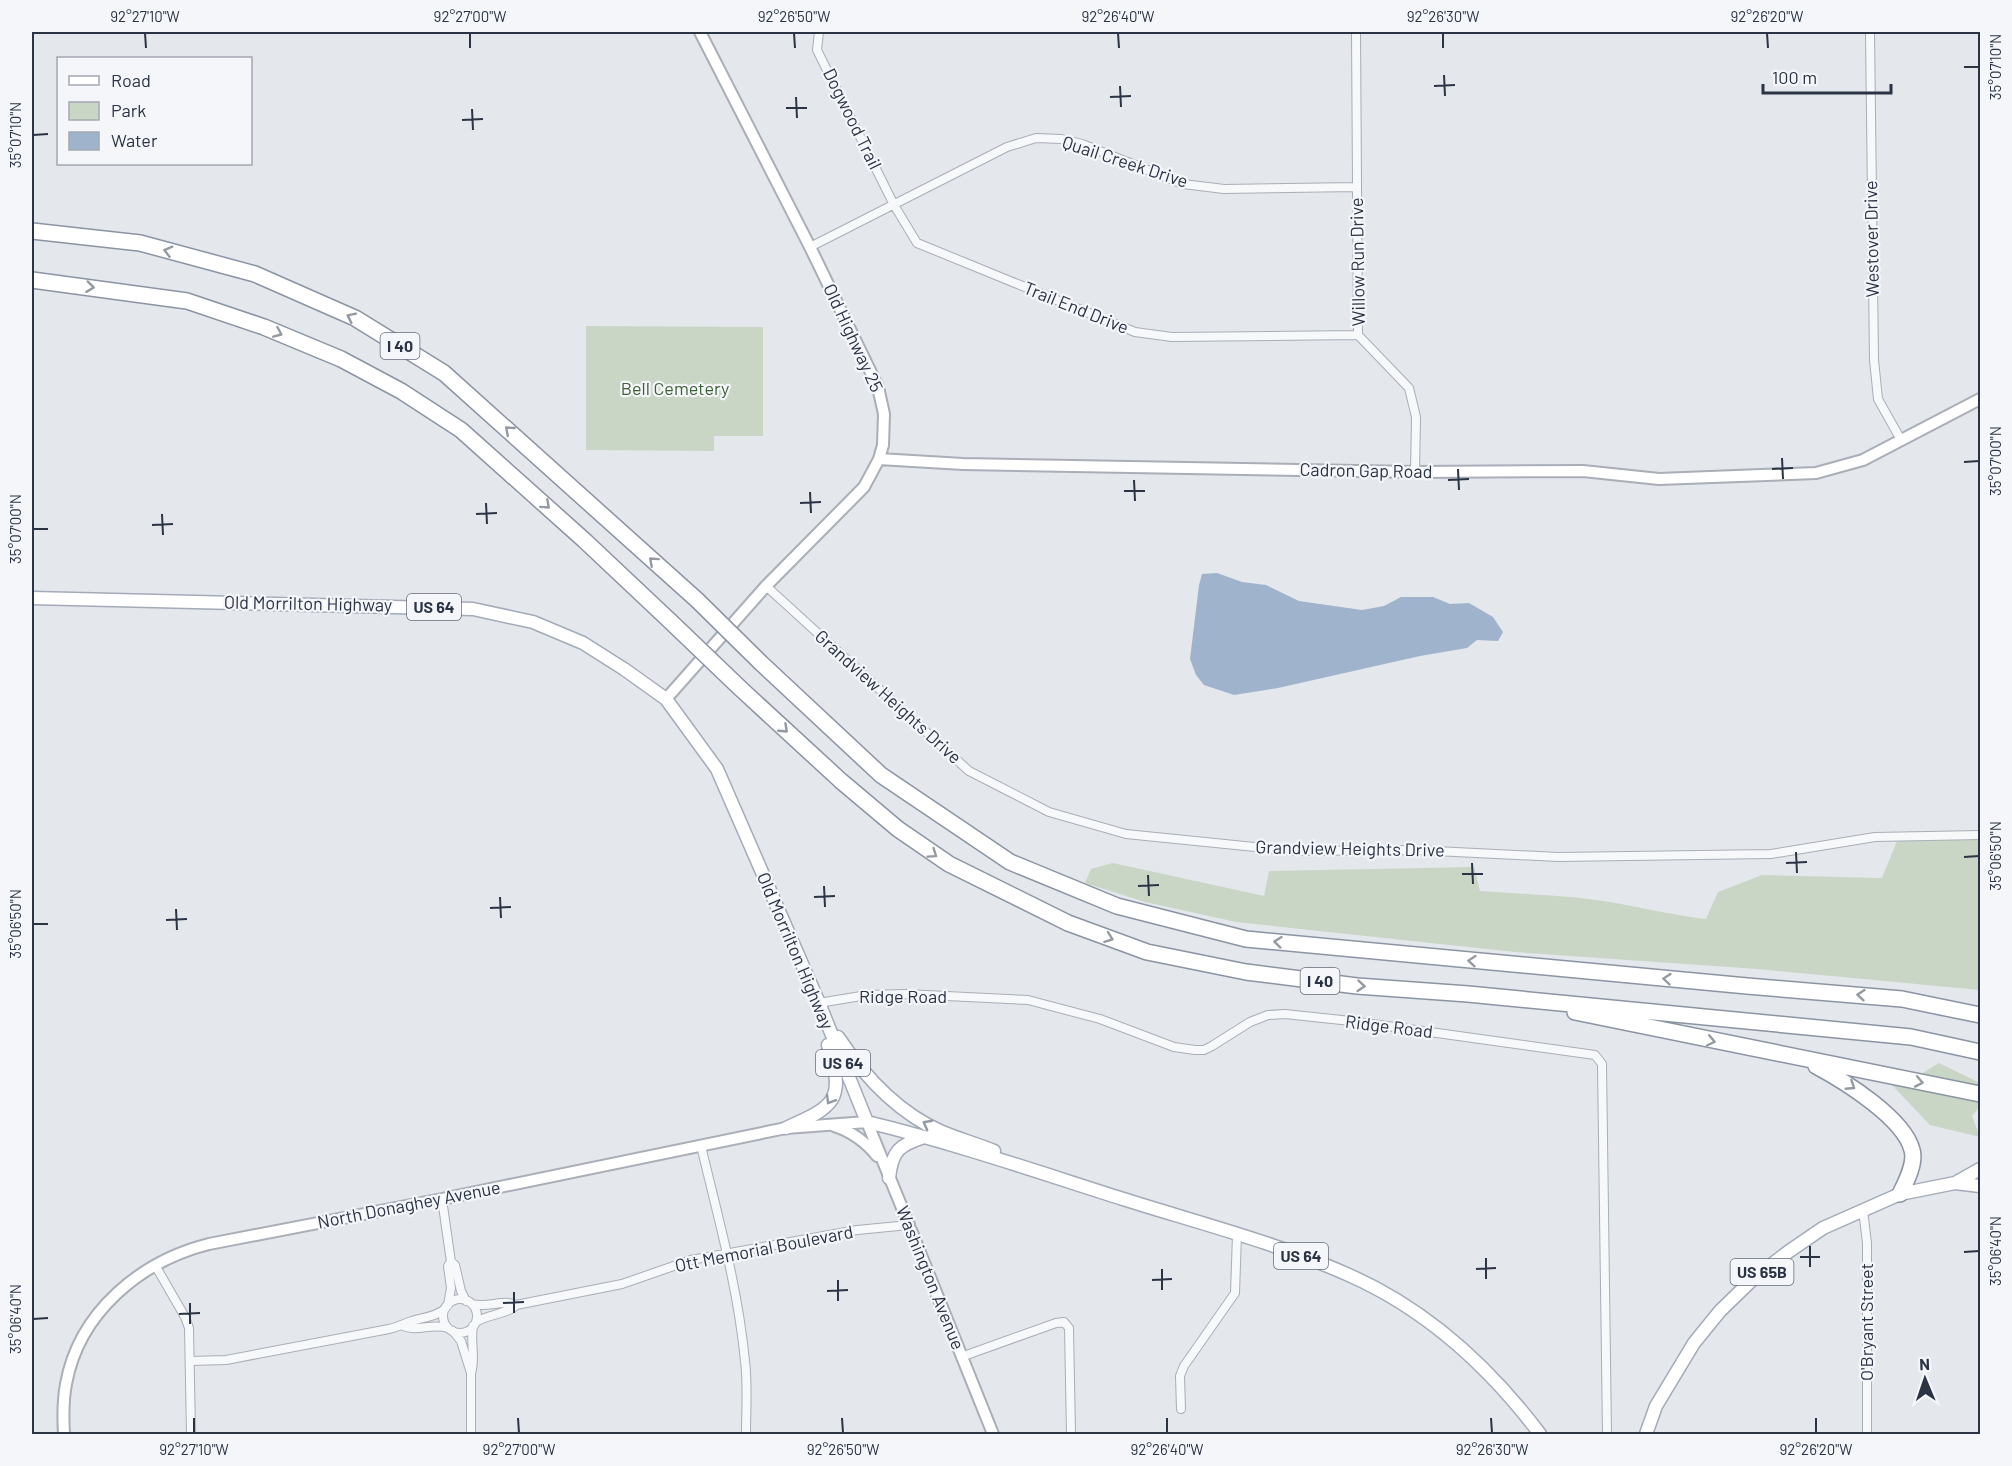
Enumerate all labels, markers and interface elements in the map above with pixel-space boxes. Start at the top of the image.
text: 92°27'10"W [110,7,180,25]
text: 92°27'00"W [434,7,506,25]
text: 92°26'50"W [758,7,830,25]
text: 92°26'40"W [1081,7,1155,25]
text: 92°26'30"W [1407,7,1479,25]
text: 92°26'20"W [1731,7,1803,25]
text: 35°07'10"N [1986,34,2004,100]
legend [57,57,252,165]
scale bar [1763,57,1890,95]
street label: Dogwood Trail [819,64,887,173]
text: 100 m [1772,66,1817,88]
text: Road [111,69,151,91]
text: Park [111,99,146,121]
text: 35°07'10"N [6,102,24,168]
text: Water [111,129,158,151]
street label: Quail Creek Drive [1060,130,1191,192]
street label: Westover Drive [1859,180,1883,298]
street label: Willow Run Drive [1345,197,1369,327]
one-way arrow [163,245,173,258]
street label: Trail End Drive [1021,276,1132,338]
one-way arrow [85,280,94,293]
street label: Old Highway 25 [819,280,889,395]
one-way arrow [346,312,357,324]
one-way arrow [272,325,283,337]
road number: I 40 [380,333,420,359]
park label: Bell Cemetery [621,377,729,399]
one-way arrow [505,426,516,437]
text: 35°07'00"N [1986,426,2004,496]
street label: Cadron Gap Road [1299,458,1433,482]
text: 35°07'00"N [6,494,24,564]
one-way arrow [539,498,550,509]
one-way arrow [650,557,660,568]
street label: Old Morrilton Highway [224,591,392,615]
road number: US 64 [407,594,461,620]
street label: Grandview Heights Drive [811,625,966,768]
one-way arrow [777,722,788,733]
text: 35°06'50"N [1986,821,2004,891]
street label: Grandview Heights Drive [1255,835,1445,861]
one-way arrow [927,847,938,858]
street label: Old Morrilton Highway [753,869,839,1032]
text: 35°06'50"N [6,889,24,959]
one-way arrow [1103,931,1113,944]
one-way arrow [1274,936,1283,949]
one-way arrow [1468,955,1477,968]
road number: I 40 [1300,968,1340,994]
one-way arrow [1662,973,1671,986]
one-way arrow [1357,979,1366,992]
street label: Ridge Road [859,985,947,1007]
one-way arrow [1856,989,1865,1002]
street label: Ridge Road [1344,1010,1434,1042]
one-way arrow [1706,1034,1716,1047]
road number: US 64 [816,1050,870,1076]
one-way arrow [1914,1075,1924,1088]
one-way arrow [1845,1079,1855,1091]
one-way arrow [826,1093,837,1104]
one-way arrow [923,1120,934,1131]
street label: North Donaghey Avenue [315,1175,502,1233]
street label: Washington Avenue [892,1203,970,1353]
text: 35°06'40"N [1986,1216,2004,1286]
street label: Ott Memorial Boulevard [673,1220,855,1276]
road number: US 64 [1274,1243,1328,1269]
road number: US 65B [1730,1259,1794,1285]
street label: O'Bryant Street [1855,1263,1877,1381]
text: 35°06'40"N [6,1284,24,1354]
north arrow [1895,1349,1955,1409]
text: N [1919,1354,1930,1373]
text: 92°27'10"W [159,1440,229,1458]
text: 92°27'00"W [483,1440,555,1458]
text: 92°26'50"W [807,1440,879,1458]
text: 92°26'40"W [1130,1440,1204,1458]
text: 92°26'30"W [1456,1440,1528,1458]
text: 92°26'20"W [1780,1440,1852,1458]

